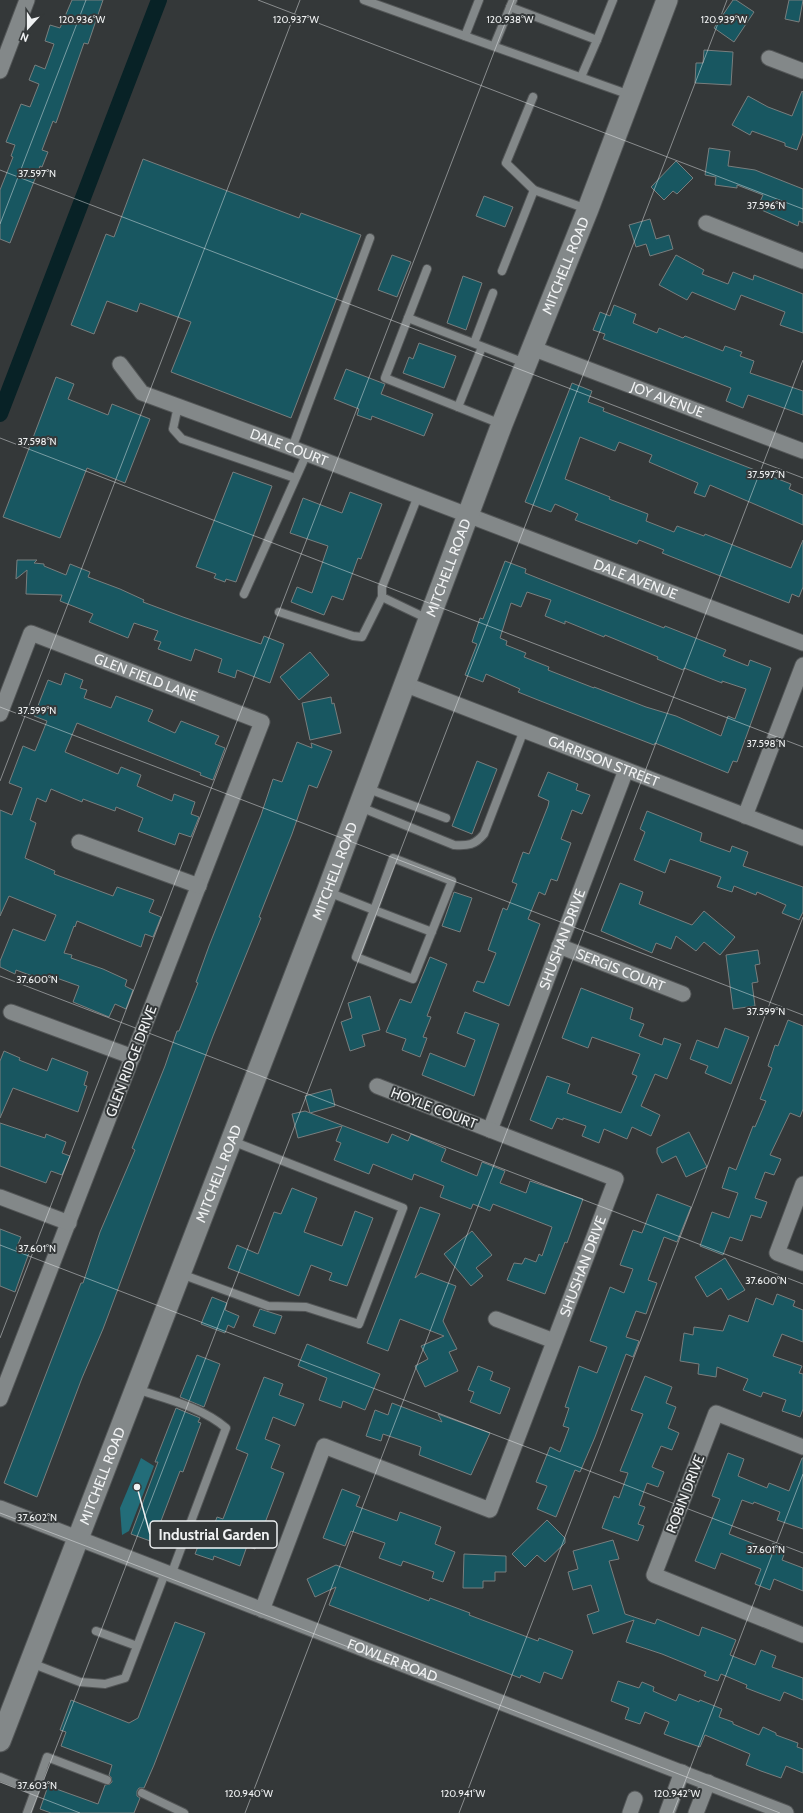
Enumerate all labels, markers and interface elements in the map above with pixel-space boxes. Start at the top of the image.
north arrow [8,8,48,48]
text: 120.936°W [59,13,106,26]
text: 120.937°W [273,13,319,26]
text: 120.938°W [487,13,534,26]
text: 120.939°W [701,13,748,26]
text: N [18,29,31,45]
text: 37.597°N [18,167,56,180]
text: 37.596°N [747,199,785,212]
street label: MITCHELL ROAD [538,214,593,317]
street label: JOY AVENUE [627,377,707,422]
street label: DALE COURT [248,424,331,470]
text: 37.598°N [17,435,57,448]
text: 37.597°N [747,468,785,481]
street label: MITCHELL ROAD [422,516,475,619]
street label: DALE AVENUE [591,555,680,603]
street label: GLEN FIELD LANE [92,649,201,705]
text: 37.599°N [18,704,56,717]
street label: GARRISON STREET [546,731,662,791]
text: 37.598°N [746,737,786,750]
street label: MITCHELL ROAD [308,820,361,923]
street label: SHUSHAN DRIVE [535,886,589,992]
street label: SERGIS COURT [574,944,668,995]
text: 37.600°N [16,973,58,986]
street label: GLEN RIDGE DRIVE [101,1002,161,1119]
text: 37.599°N [747,1005,785,1018]
street label: HOYLE COURT [388,1083,480,1133]
street label: MITCHELL ROAD [192,1122,246,1225]
street label: SHUSHAN DRIVE [555,1213,610,1319]
text: 37.601°N [18,1242,56,1255]
text: 37.600°N [745,1274,787,1287]
street label: MITCHELL ROAD [75,1424,129,1527]
street label: ROBIN DRIVE [662,1452,708,1536]
text: 37.602°N [17,1511,57,1524]
callout: Industrial Garden [150,1521,277,1548]
text: Industrial Garden [159,1526,269,1544]
text: 37.601°N [747,1543,785,1556]
street label: FOWLER ROAD [345,1635,440,1686]
text: 37.603°N [17,1779,57,1792]
text: 120.940°W [225,1787,274,1800]
text: 120.941°W [441,1787,486,1800]
text: 120.942°W [654,1787,701,1800]

